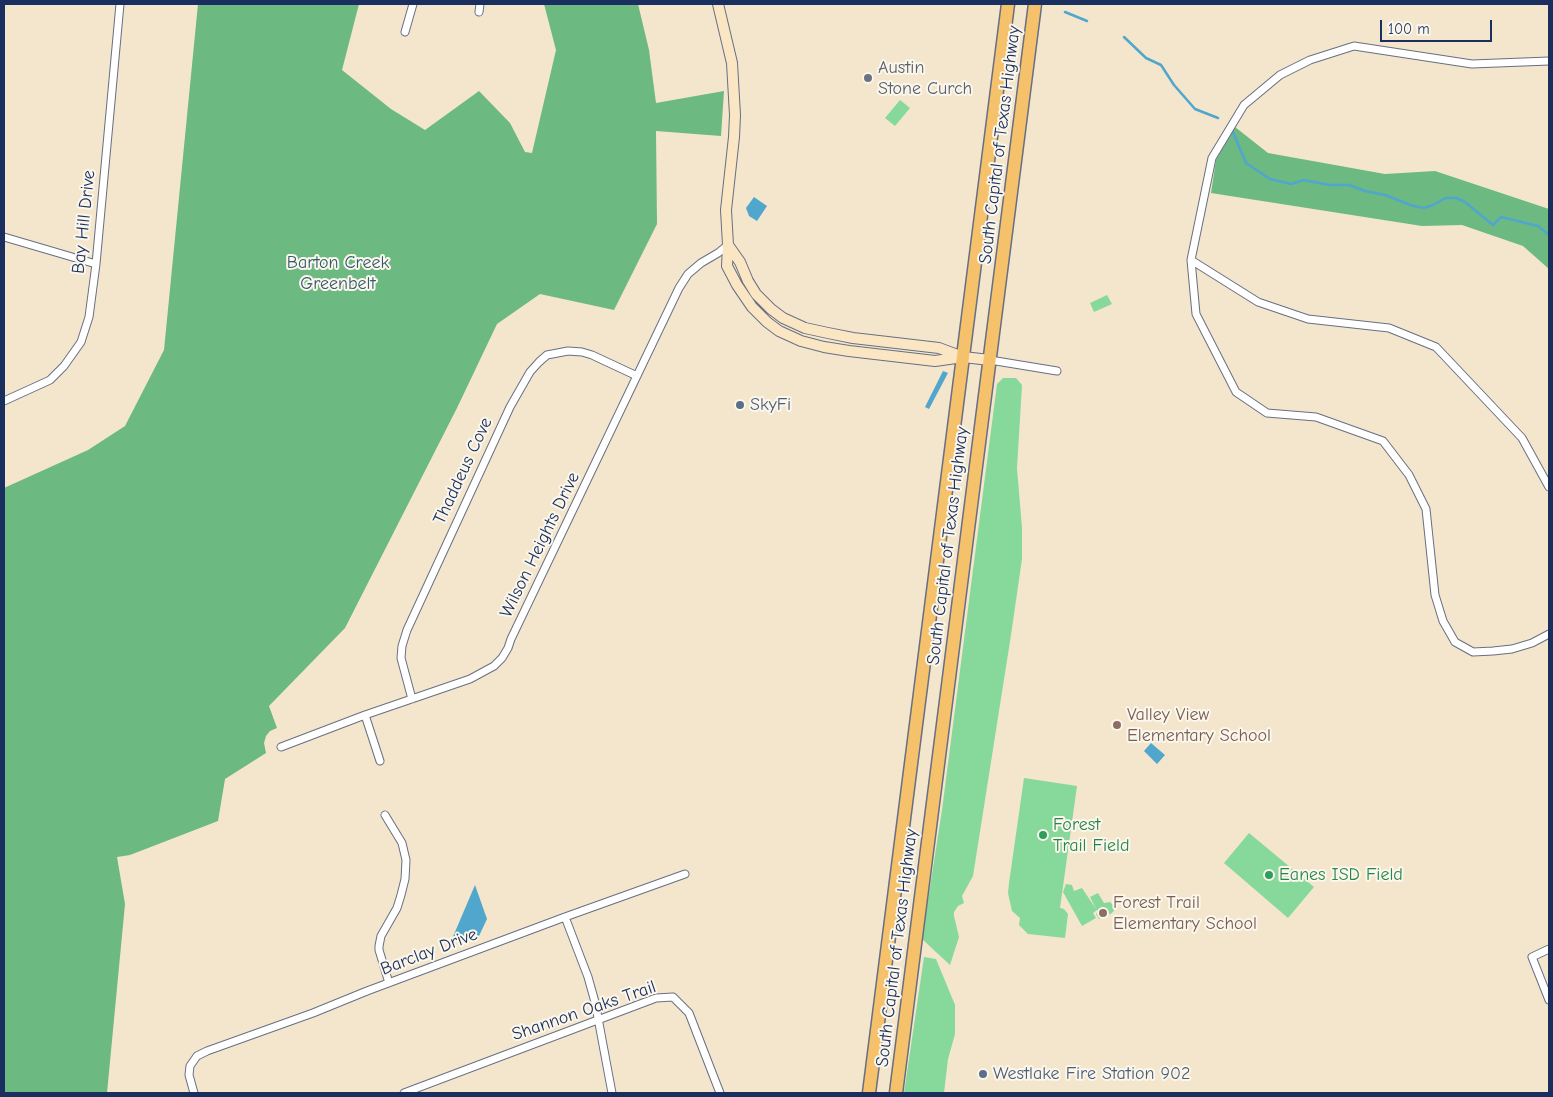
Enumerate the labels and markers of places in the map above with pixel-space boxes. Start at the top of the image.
place label: Austin Stone Curch [878,57,972,100]
marker: Austin Stone Curch [862,72,874,84]
place label: SkyFi [750,394,791,416]
marker: SkyFi [734,399,746,411]
place label: Valley View Elementary School [1127,704,1271,746]
marker: Valley View Elementary School [1111,719,1123,731]
place label: Forest Trail Field [1053,814,1129,856]
marker: Forest Trail Field [1037,829,1049,841]
place label: Eanes ISD Field [1279,864,1403,886]
marker: Eanes ISD Field [1263,869,1275,881]
place label: Forest Trail Elementary School [1113,892,1257,934]
marker: Forest Trail Elementary School [1097,907,1109,919]
place label: Westlake Fire Station 902 [993,1063,1190,1085]
marker: Westlake Fire Station 902 [977,1068,989,1080]

